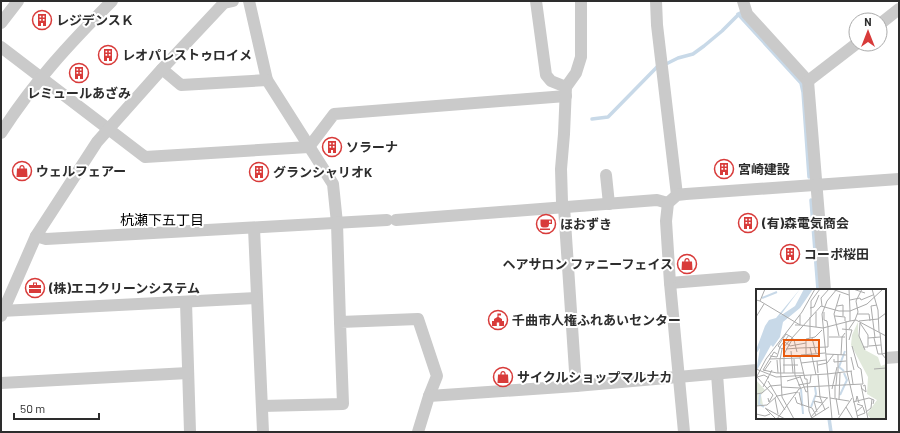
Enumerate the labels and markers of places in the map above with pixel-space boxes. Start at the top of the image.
building icon: レジデンスＫ [31,9,53,31]
place label: レジデンスＫ [56,12,134,28]
building icon: レオパレストゥロイメ [97,44,119,66]
place label: レオパレストゥロイメ [122,47,252,63]
building icon: レミュールあざみ [68,62,90,84]
place label: レミュールあざみ [27,85,131,101]
building icon: ソラーナ [321,136,343,158]
place label: ソラーナ [346,139,398,155]
building icon: 宮崎建設 [713,158,735,180]
shop icon: ウェルフェアー [11,160,33,182]
building icon: グランシャリオK [248,161,270,183]
place label: 宮崎建設 [738,161,790,177]
place label: ウェルフェアー [36,163,126,179]
place label: グランシャリオK [273,164,372,180]
building icon: (有)森電気商会 [737,212,759,234]
cafe icon: ほおずき [535,213,557,235]
place label: (有)森電気商会 [761,215,849,231]
place label: ほおずき [560,216,612,232]
building icon: コーポ桜田 [779,243,801,265]
place label: コーポ桜田 [804,246,869,262]
shop icon: ヘアサロン ファニーフェイス [676,253,698,275]
place label: ヘアサロン ファニーフェイス [503,256,673,272]
office icon: (株)エコクリーンシステム [24,277,46,299]
place label: (株)エコクリーンシステム [48,280,200,296]
public building icon: 千曲市人権ふれあいセンター [487,309,509,331]
place label: 千曲市人権ふれあいセンター [512,312,681,328]
shop icon: サイクルショップマルナカ [492,366,514,388]
place label: サイクルショップマルナカ [517,369,672,385]

